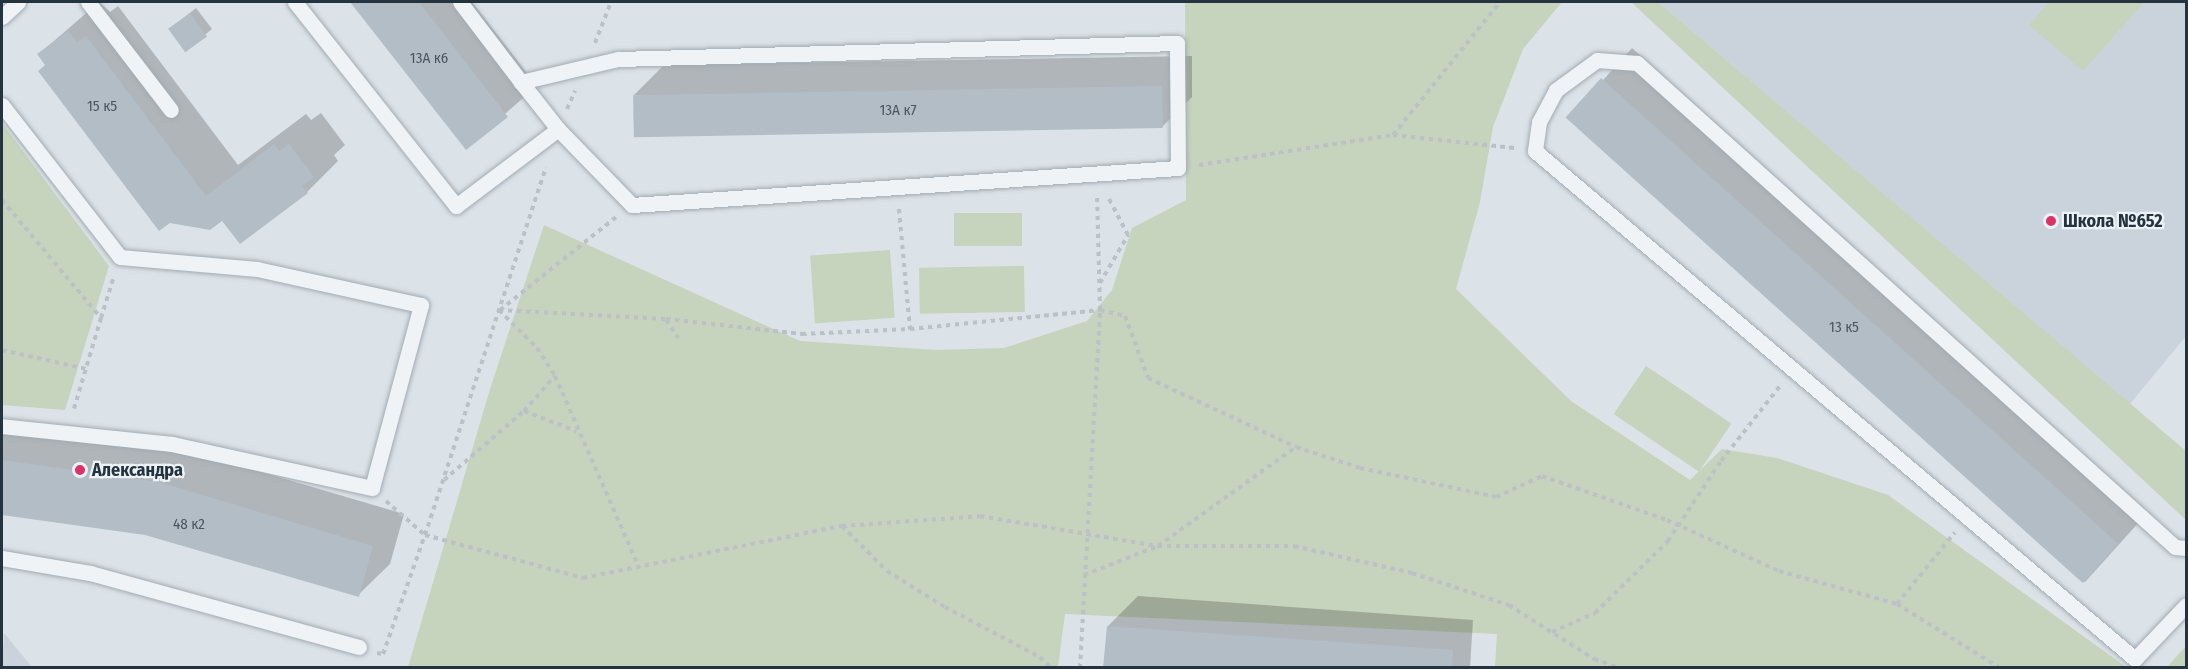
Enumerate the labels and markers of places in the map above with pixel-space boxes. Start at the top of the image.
place label: Школа №652 [2063,210,2163,232]
marker: Школа №652 [2044,214,2058,228]
place label: Александра [92,459,183,481]
marker: Александра [73,463,87,477]

